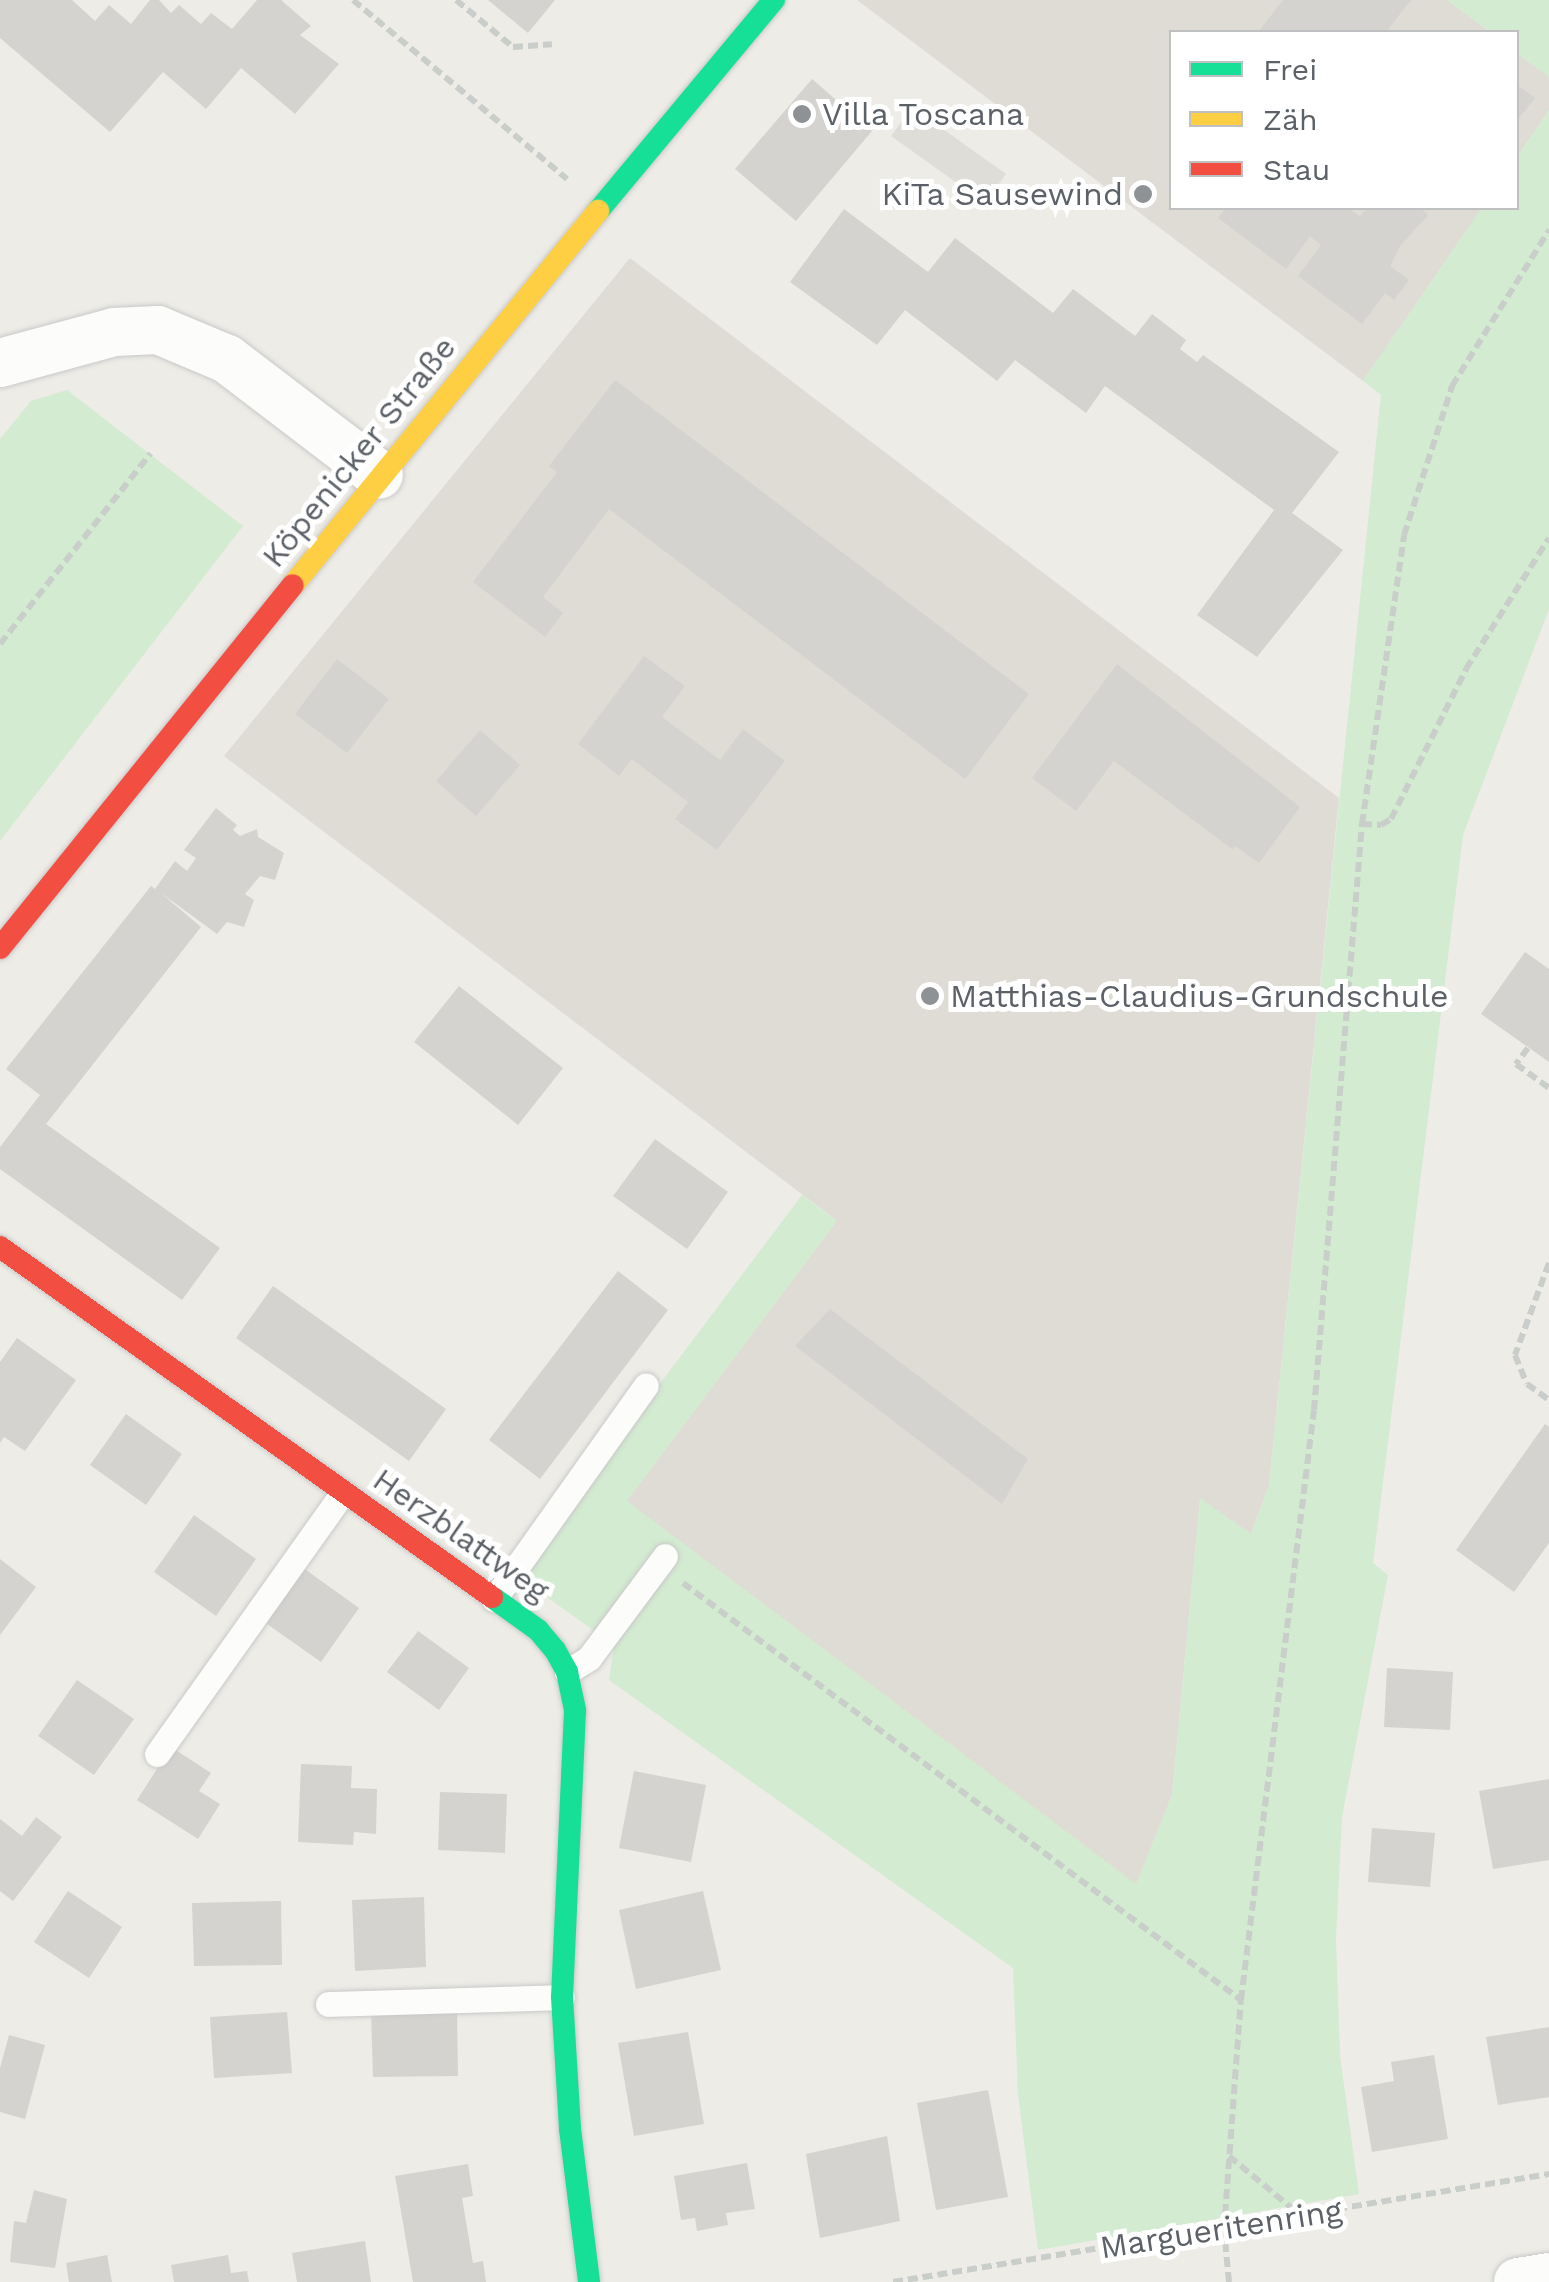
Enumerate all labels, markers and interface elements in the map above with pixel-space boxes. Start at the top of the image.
legend [1169,30,1519,210]
text: Frei [1263,52,1317,87]
place label: Villa Toscana [822,95,1026,133]
text: Zäh [1263,102,1317,137]
marker: Villa Toscana [791,103,813,125]
text: Stau [1263,152,1330,187]
place label: KiTa Sausewind [881,175,1123,213]
marker: KiTa Sausewind [1132,183,1154,205]
street label: Köpenicker Straße [254,329,464,575]
place label: Matthias-Claudius-Grundschule [950,977,1449,1015]
marker: Matthias-Claudius-Grundschule [919,985,941,1007]
street label: Herzblattweg [366,1460,556,1610]
street label: Margueritenring [1097,2191,1345,2267]

